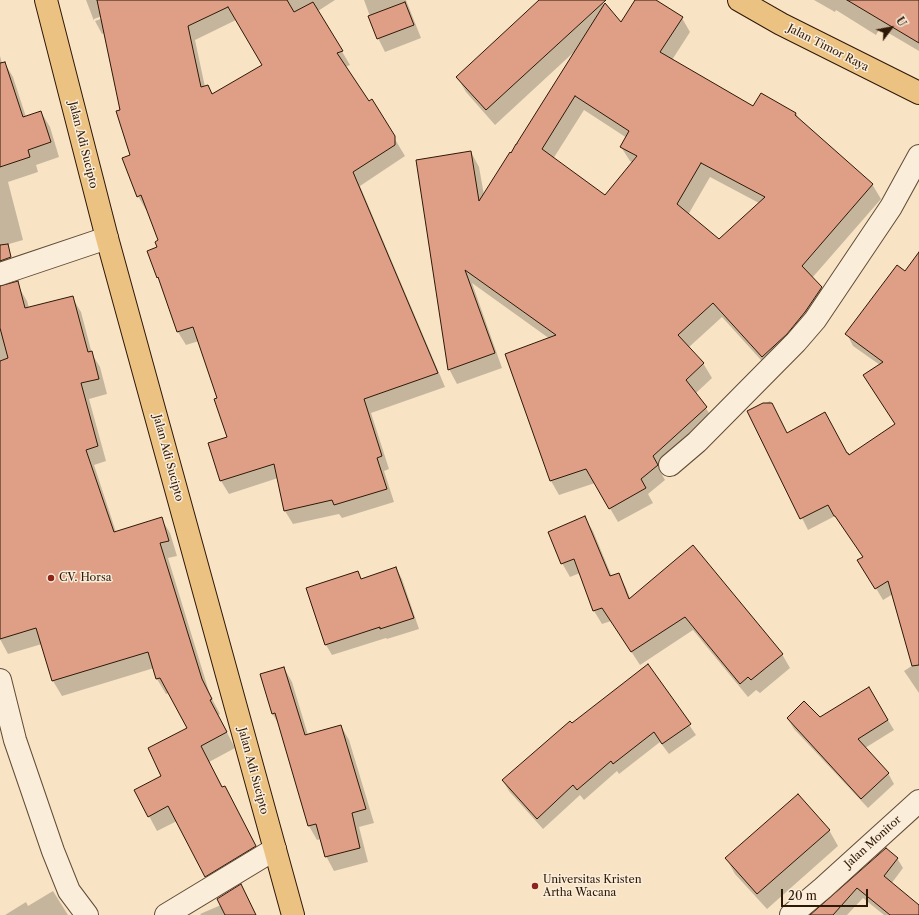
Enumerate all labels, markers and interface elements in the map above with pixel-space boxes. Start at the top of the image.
north arrow [871,8,911,48]
text: U [893,14,909,29]
street label: Jalan Timor Raya [785,22,871,74]
street label: Jalan Adi Sucipto [66,100,100,190]
street label: Jalan Adi Sucipto [150,413,186,503]
place label: CV. Horsa [59,571,112,585]
marker: CV. Horsa [46,573,56,583]
street label: Jalan Adi Sucipto [235,726,271,816]
street label: Jalan Monitor [842,813,904,871]
place label: Universitas Kristen Artha Wacana [543,873,642,899]
marker: Universitas Kristen Artha Wacana [530,881,540,891]
scale bar [783,881,870,907]
text: 20 m [788,888,817,903]

